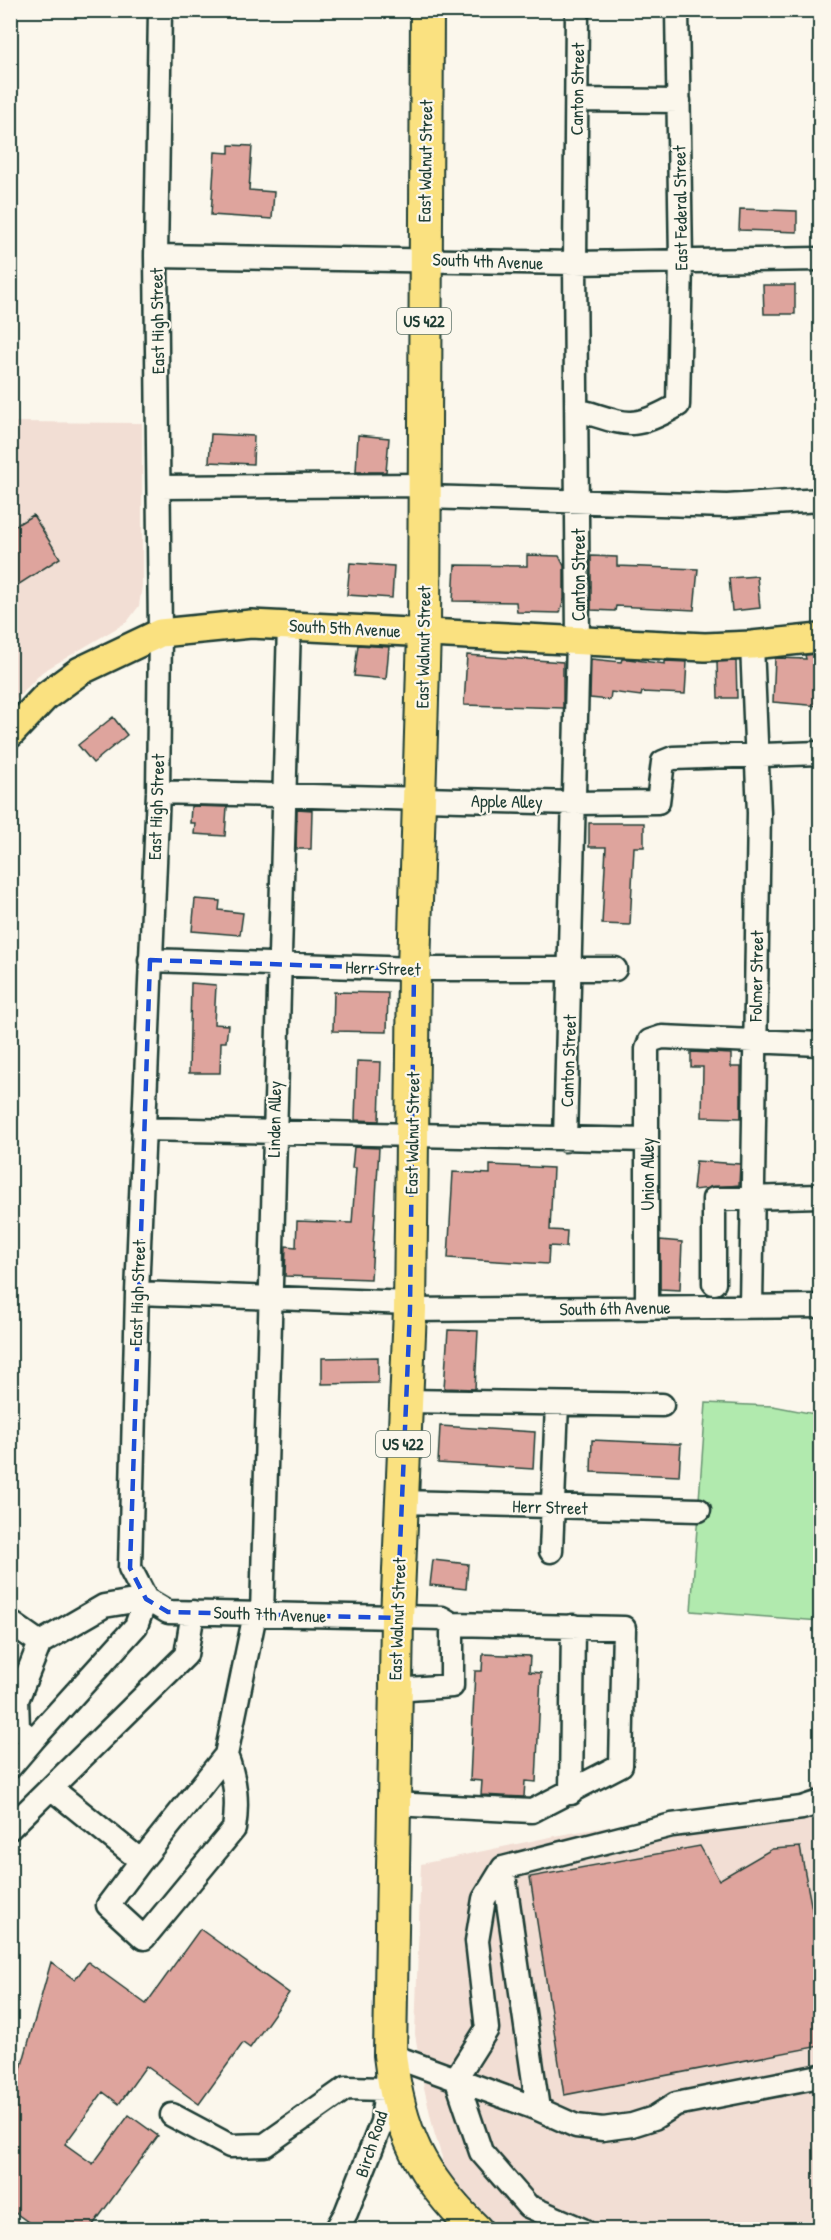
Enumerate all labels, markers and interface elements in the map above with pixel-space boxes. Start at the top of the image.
street label: Canton Street [564,42,590,136]
street label: East Walnut Street [411,99,439,223]
street label: East Federal Street [666,144,694,271]
street label: South 4th Avenue [432,247,544,275]
street label: East High Street [144,267,170,374]
road number: US 422 [397,308,451,334]
street label: Canton Street [566,528,591,621]
street label: East Walnut Street [409,585,437,709]
street label: South 5th Avenue [289,613,401,643]
street label: East High Street [142,753,170,861]
street label: Apple Alley [471,788,543,814]
street label: Folmer Street [743,929,769,1023]
street label: Herr Street [345,954,422,982]
street label: Canton Street [554,1013,582,1108]
street label: East Walnut Street [398,1071,426,1195]
street label: Linden Alley [261,1080,287,1158]
street label: Union Alley [635,1137,660,1210]
street label: East High Street [123,1239,151,1347]
street label: South 6th Avenue [559,1295,671,1321]
road number: US 422 [376,1431,430,1457]
street label: Herr Street [512,1493,589,1521]
street label: East Walnut Street [382,1556,412,1681]
street label: South 7th Avenue [213,1600,327,1628]
street label: Birch Road [349,2108,393,2180]

